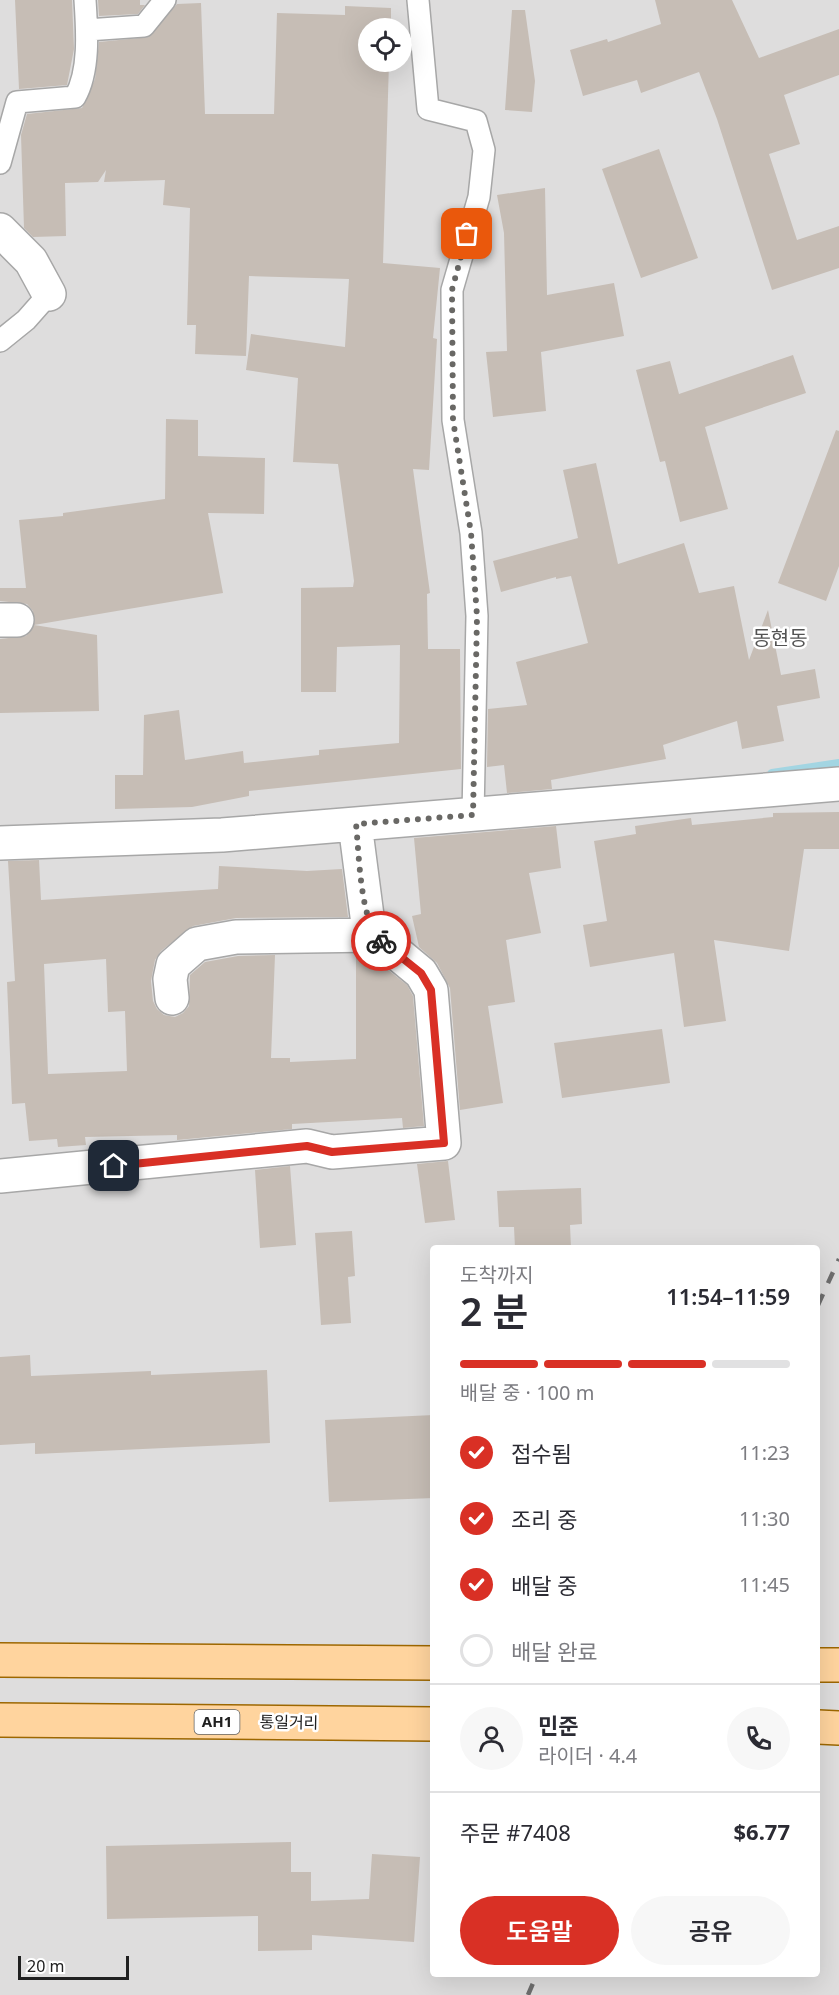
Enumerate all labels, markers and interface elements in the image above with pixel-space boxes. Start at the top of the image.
map controls [358,18,412,72]
button: locate [358,18,412,72]
pin [441,208,492,259]
icon: bag [450,217,483,250]
district label: 동현동 [752,624,808,651]
courier [351,911,411,971]
icon: bike [365,925,398,958]
pin [88,1140,139,1191]
icon: home [97,1149,130,1182]
text: 도착까지 [460,1261,534,1288]
text: 11:54–11:59 [666,1281,790,1311]
text: 2 분 [460,1284,528,1337]
text: 배달 중 · 100 m [460,1379,594,1406]
icon: check [460,1436,493,1469]
text: 접수됨 [511,1438,572,1468]
text: 11:23 [739,1439,790,1466]
icon: check [460,1502,493,1535]
text: 조리 중 [511,1504,577,1534]
text: 11:30 [739,1505,790,1532]
icon: check [460,1568,493,1601]
text: 배달 중 [511,1570,577,1600]
text: 11:45 [739,1571,790,1598]
text: 배달 완료 [511,1636,598,1666]
button: person [460,1707,523,1770]
button: phone [727,1707,790,1770]
road number: AH1 [194,1710,240,1734]
street label: 통일거리 [259,1710,319,1734]
text: 민준 [538,1710,578,1740]
text: 라이더 · 4.4 [538,1742,637,1769]
text: $6.77 [733,1816,790,1846]
text: 주문 #7408 [460,1817,571,1847]
button: 도움말 [460,1896,619,1965]
button: 공유 [631,1896,790,1965]
scale bar [18,1953,129,1980]
text: 20 m [27,1955,64,1977]

